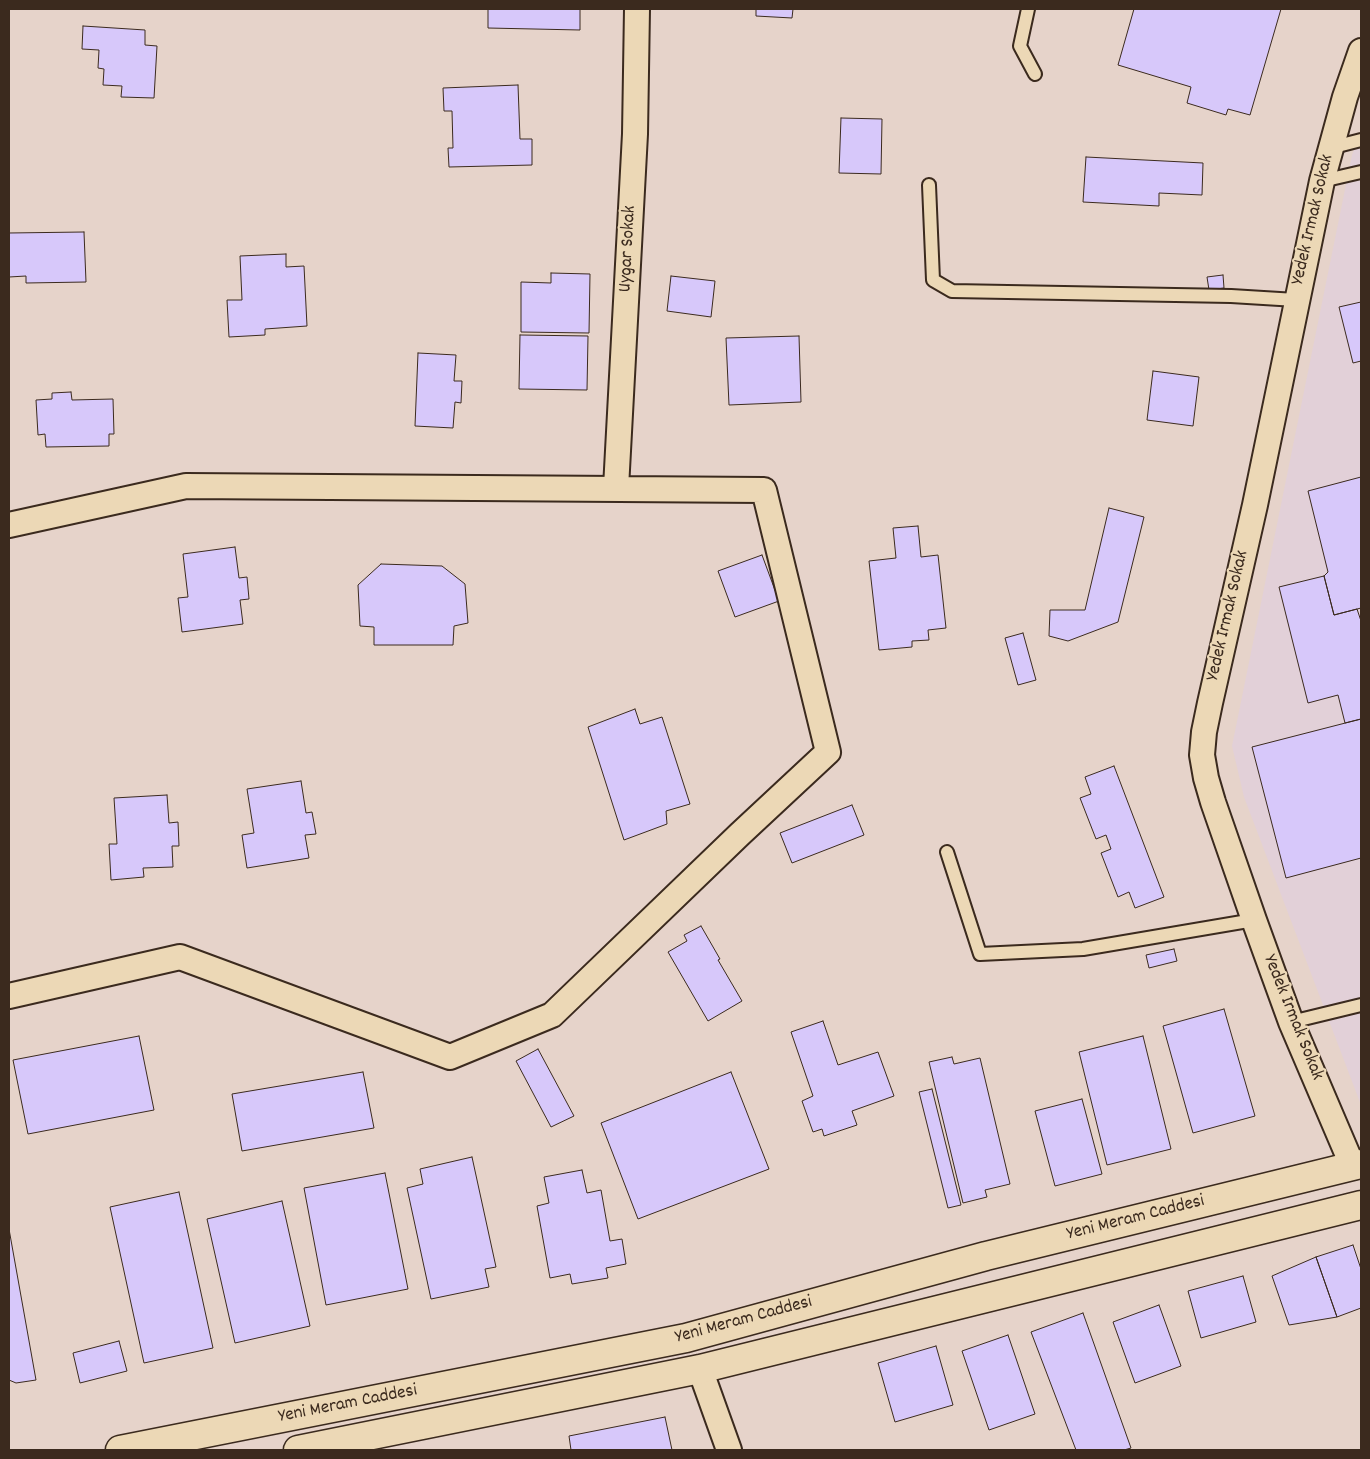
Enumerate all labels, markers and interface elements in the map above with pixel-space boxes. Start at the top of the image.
street label: Yedek Irmak Sokak [1288,153,1340,287]
street label: Uygar Sokak [615,205,643,293]
street label: Yedek Irmak Sokak [1203,549,1255,683]
street label: Yedek Irmak Sokak [1257,952,1327,1084]
street label: Yeni Meram Caddesi [1065,1191,1207,1247]
street label: Yeni Meram Caddesi [673,1292,815,1350]
street label: Yeni Meram Caddesi [277,1380,419,1430]

